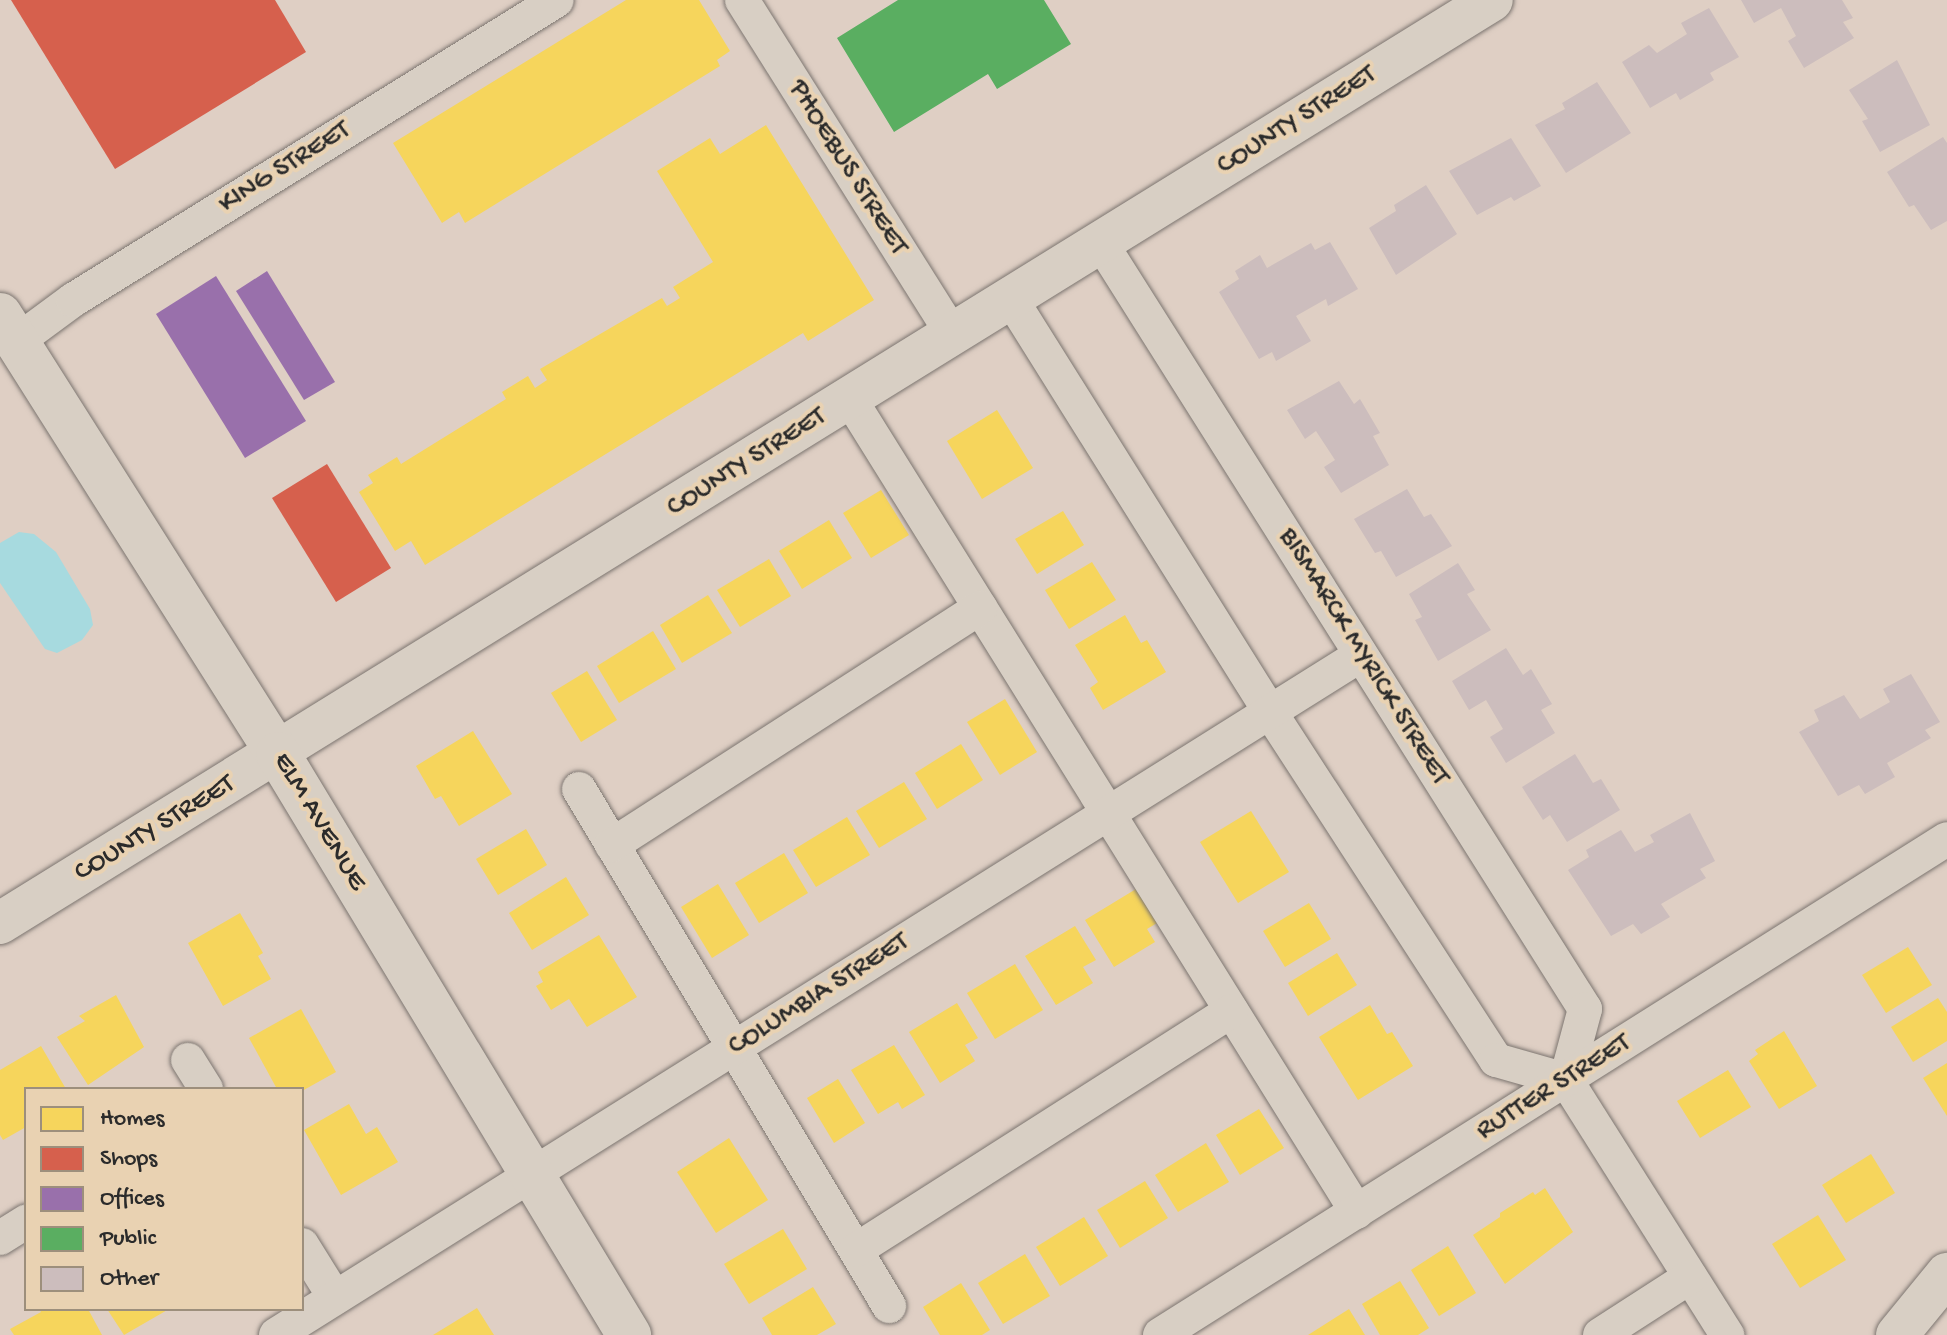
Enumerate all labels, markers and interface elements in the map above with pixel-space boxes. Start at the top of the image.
street label: COUNTY STREET [1211,59,1383,183]
street label: PHOEBUS STREET [780,74,914,262]
street label: KING STREET [213,114,357,222]
street label: COUNTY STREET [661,401,833,525]
street label: BISMARCK MYRICK STREET [1270,522,1456,792]
street label: ELM AVENUE [265,747,373,897]
street label: COUNTY STREET [69,768,241,890]
street label: COLUMBIA STREET [723,926,915,1064]
street label: RUTTER STREET [1471,1027,1637,1149]
legend [24,1087,304,1311]
text: Homes [100,1105,164,1134]
text: Shops [100,1145,157,1174]
text: Offices [100,1185,164,1214]
text: Public [100,1225,156,1254]
text: Other [100,1265,158,1294]

